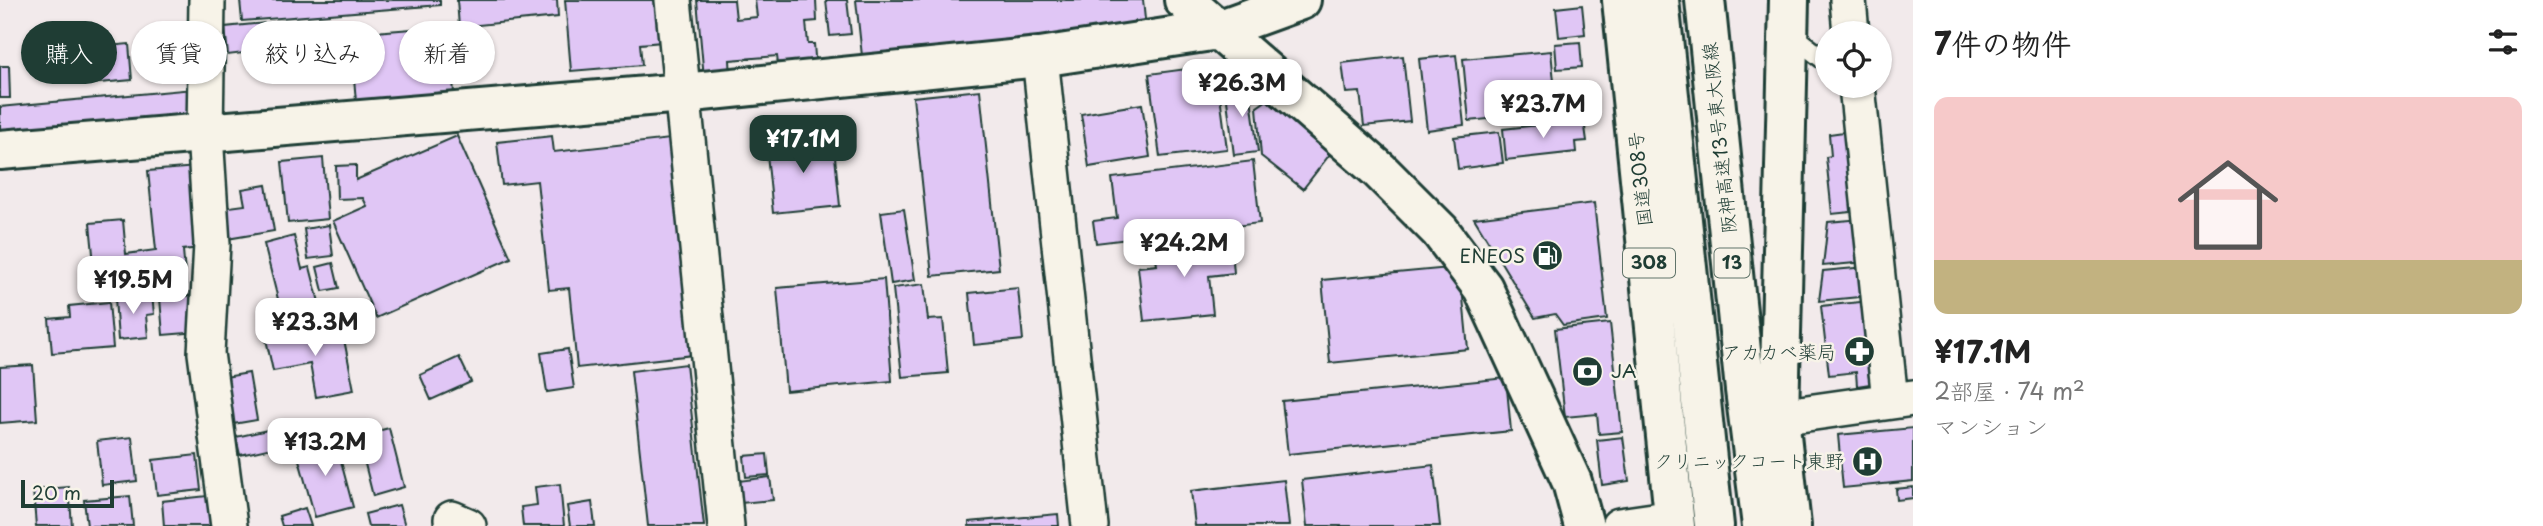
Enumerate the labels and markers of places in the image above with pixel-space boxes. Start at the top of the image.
pin: ¥26.3M [1185,60,1299,119]
pin: ¥23.7M [1486,80,1600,140]
pin: ¥17.1M [746,116,860,175]
pin: ¥24.2M [1127,219,1241,279]
fuel station icon: ENEOS [1531,239,1565,273]
place label: ENEOS [1460,241,1525,269]
pin: ¥19.5M [76,256,190,316]
pin: ¥23.3M [258,298,372,358]
pharmacy icon: アカカベ薬局 [1842,335,1876,369]
place label: アカカベ薬局 [1722,337,1836,365]
bank icon: JA [1571,354,1605,388]
place label: JA [1611,356,1637,384]
pin: ¥13.2M [268,419,382,478]
hospital icon: クリニックコート東野 [1850,444,1884,478]
place label: クリニックコート東野 [1654,446,1844,474]

